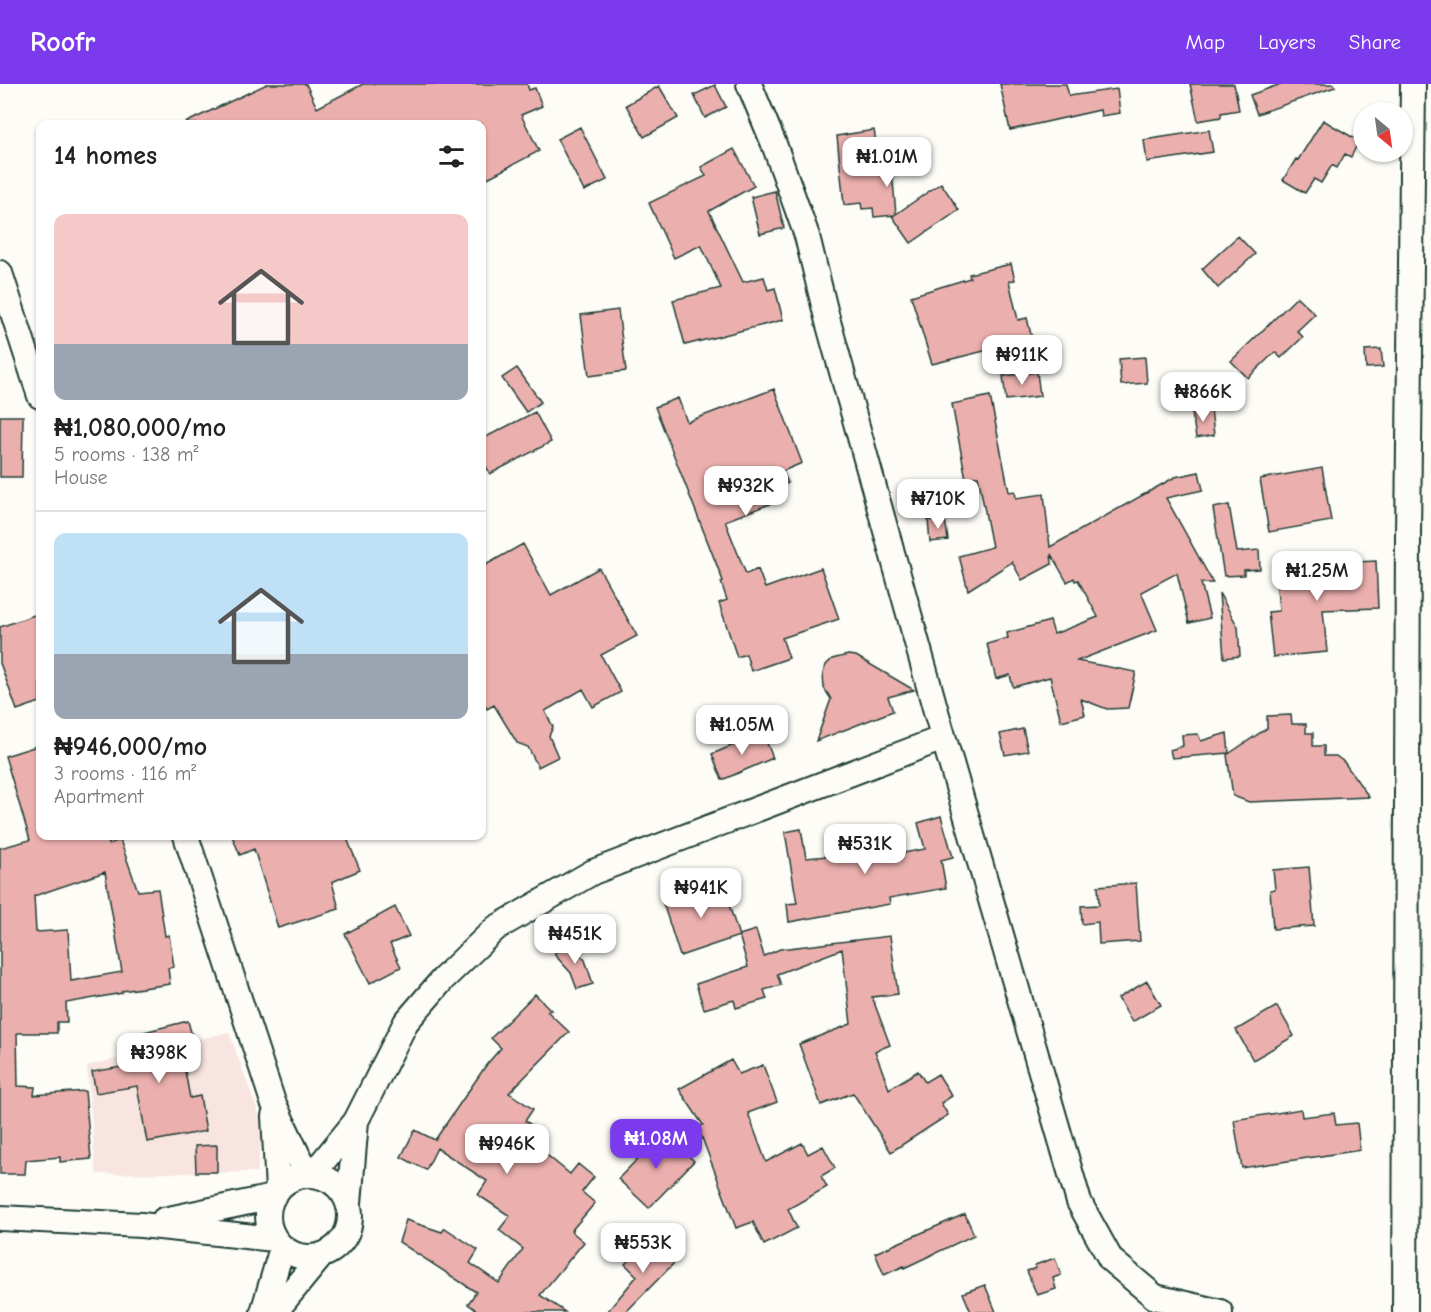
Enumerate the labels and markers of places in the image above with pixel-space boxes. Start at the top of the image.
pin: ₦1.01M [838,137,936,188]
pin: ₦911K [980,335,1064,386]
pin: ₦866K [1161,372,1245,423]
pin: ₦932K [704,466,788,517]
pin: ₦710K [896,479,980,530]
pin: ₦1.25M [1268,551,1366,602]
pin: ₦1.05M [693,705,791,756]
pin: ₦531K [823,824,907,875]
pin: ₦941K [659,868,743,919]
pin: ₦451K [533,914,617,965]
pin: ₦398K [117,1033,201,1084]
pin: ₦1.08M [607,1119,705,1170]
pin: ₦946K [465,1124,549,1175]
pin: ₦553K [601,1223,685,1274]

